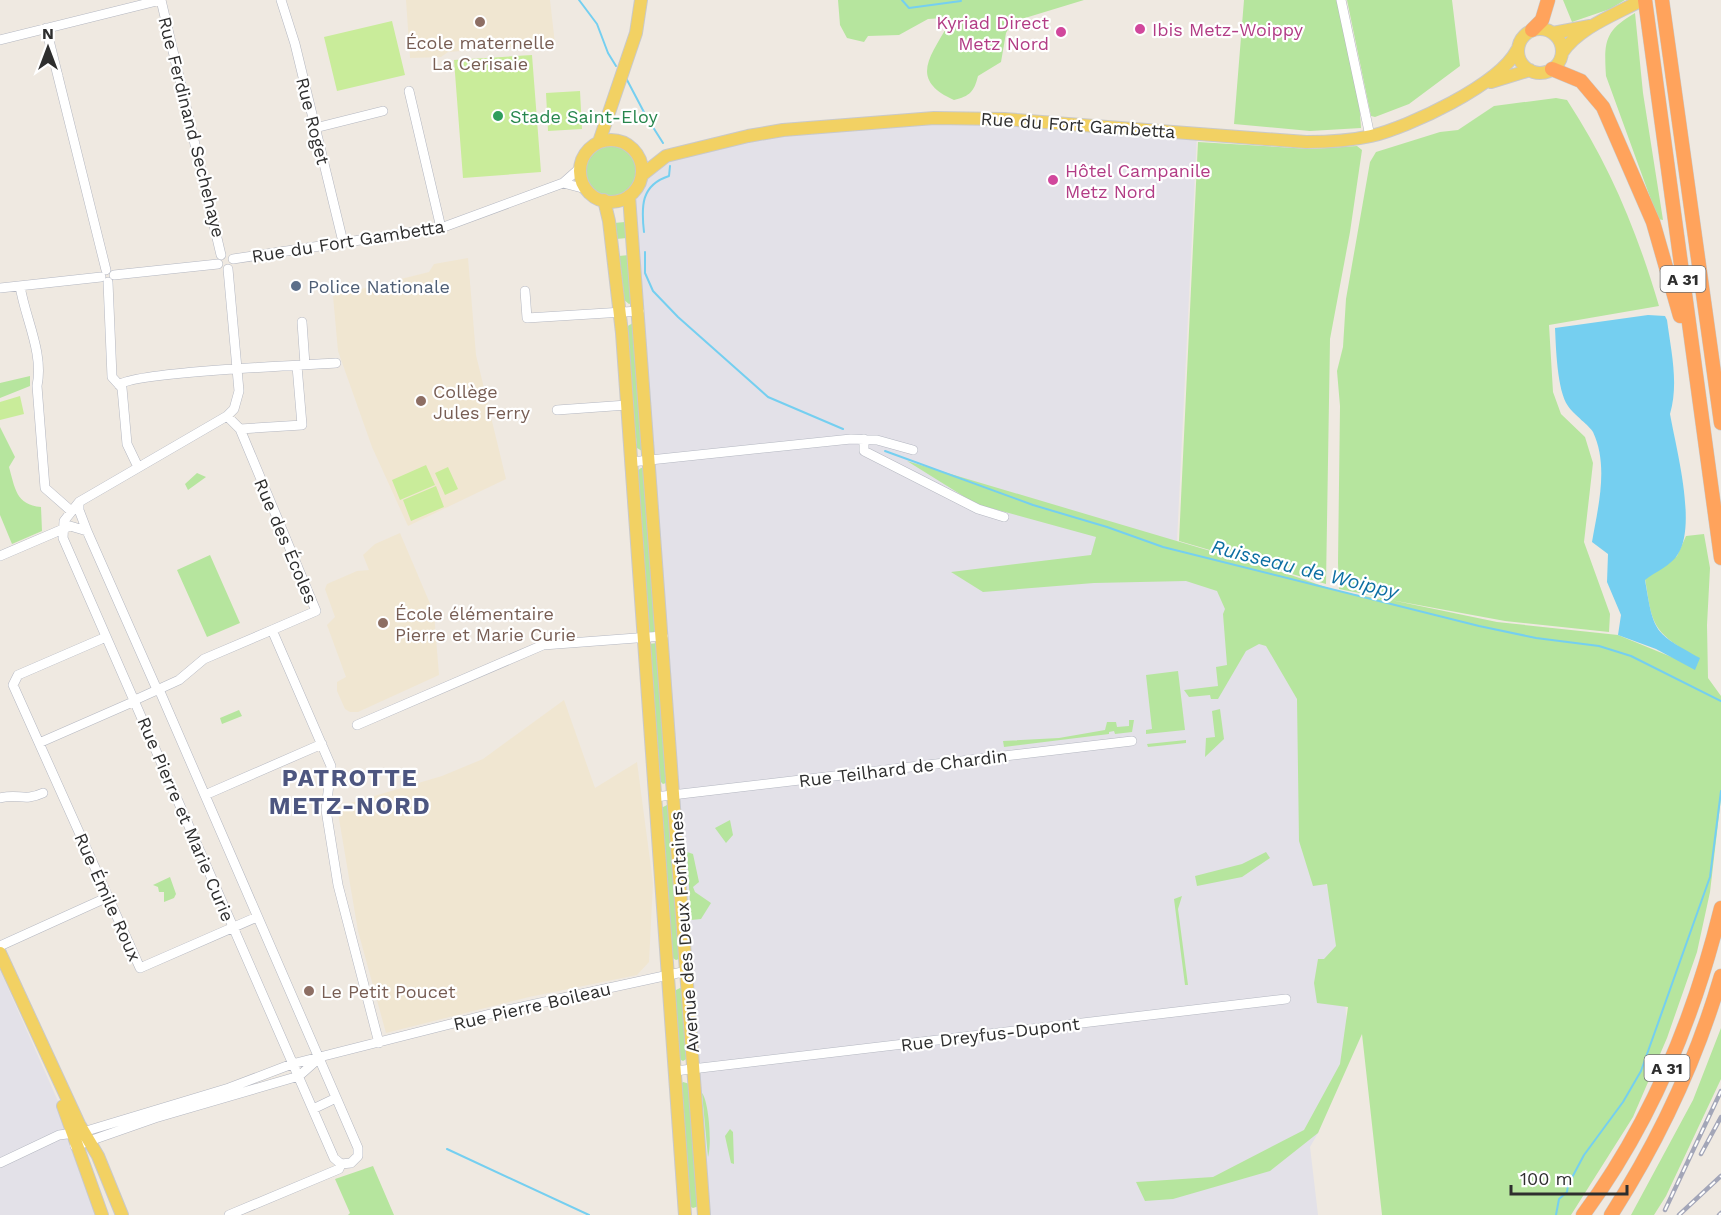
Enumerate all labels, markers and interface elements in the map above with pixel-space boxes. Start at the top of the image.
place label: Kyriad Direct Metz Nord [936,12,1049,54]
street label: Rue Ferdinand Sechehaye [154,14,230,240]
marker: École maternelle La Cerisaie [473,15,487,29]
north arrow [18,18,78,78]
place label: Ibis Metz-Woippy [1152,19,1304,40]
marker: Ibis Metz-Woippy [1133,22,1147,36]
text: N [42,24,54,43]
marker: Kyriad Direct Metz Nord [1054,25,1068,39]
place label: École maternelle La Cerisaie [405,32,555,74]
street label: Rue Roget [292,75,334,167]
place label: Stade Saint-Eloy [510,106,658,127]
street label: Rue du Fort Gambetta [980,108,1176,142]
marker: Stade Saint-Eloy [491,109,505,123]
place label: Hôtel Campanile Metz Nord [1065,160,1211,202]
marker: Hôtel Campanile Metz Nord [1046,173,1060,187]
street label: Rue du Fort Gambetta [250,215,446,267]
road number: A 31 [1660,266,1706,292]
place label: Police Nationale [308,276,450,297]
marker: Police Nationale [289,279,303,293]
place label: Collège Jules Ferry [433,381,531,423]
marker: Collège Jules Ferry [414,394,428,408]
street label: Rue des Écoles [250,475,322,607]
water label: Ruisseau de Woippy [1209,534,1403,604]
place label: École élémentaire Pierre et Marie Curie [395,603,576,645]
marker: École élémentaire Pierre et Marie Curie [376,616,390,630]
street label: Rue Pierre et Marie Curie [133,713,239,925]
street label: Rue Teilhard de Chardin [797,745,1009,791]
district label: PATROTTE METZ-NORD [269,764,431,820]
street label: Avenue des Deux Fontaines [665,810,703,1054]
street label: Rue Émile Roux [70,830,146,964]
street label: Rue Pierre Boileau [451,978,613,1034]
place label: Le Petit Poucet [321,981,456,1002]
marker: Le Petit Poucet [302,984,316,998]
street label: Rue Dreyfus-Dupont [899,1013,1081,1055]
road number: A 31 [1644,1055,1690,1081]
scale bar [1511,1158,1626,1196]
text: 100 m [1520,1168,1573,1189]

